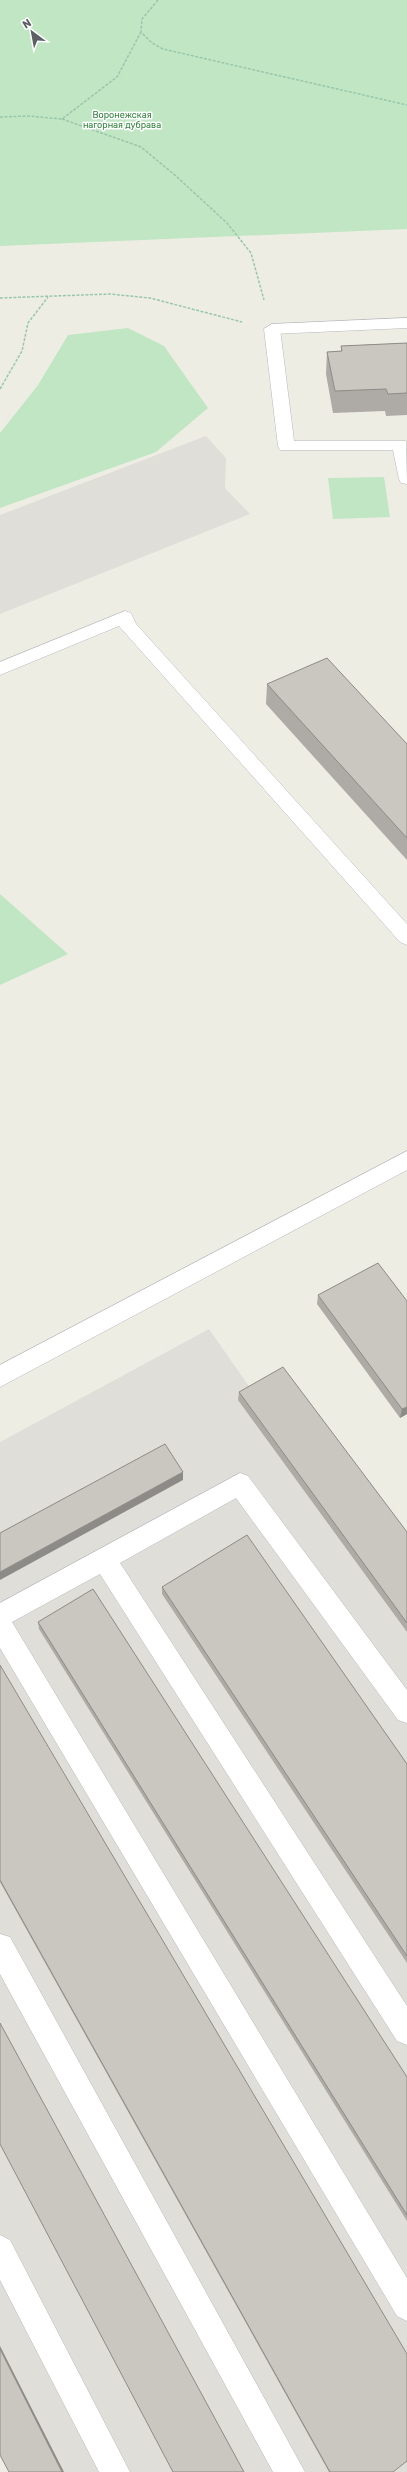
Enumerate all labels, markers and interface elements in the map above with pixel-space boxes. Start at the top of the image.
north arrow [12,12,52,52]
text: N [20,16,34,32]
park label: Воронежская нагорная дубрава [83,110,161,130]

